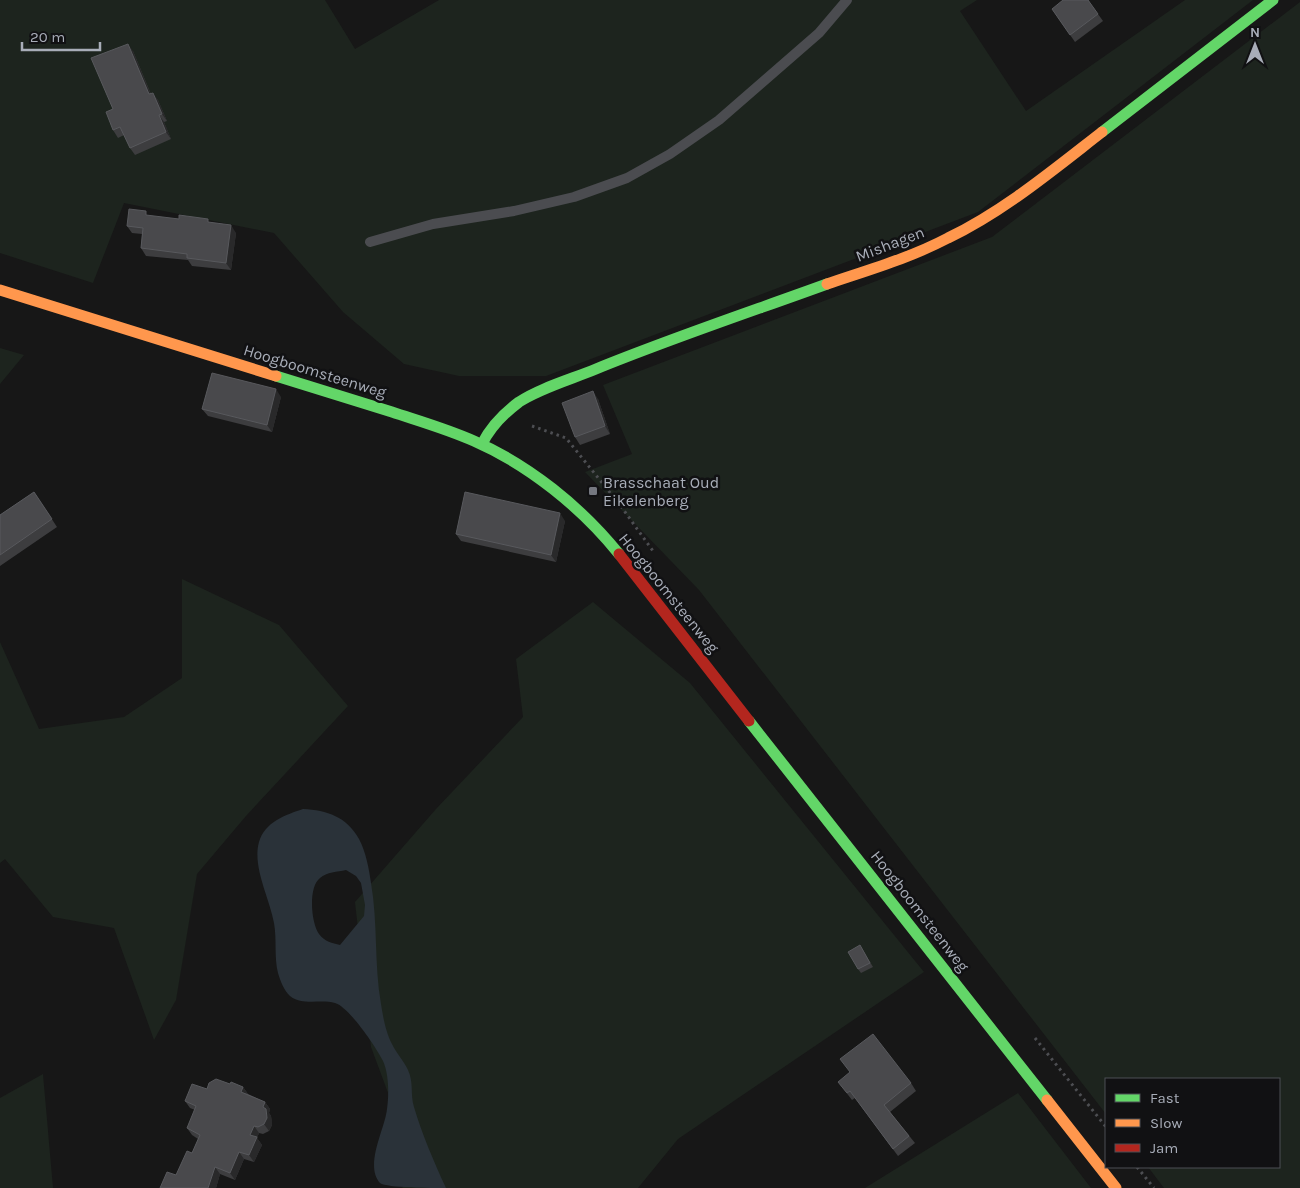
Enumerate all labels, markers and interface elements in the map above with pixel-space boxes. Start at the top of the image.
scale bar [22,20,100,52]
north arrow [1230,20,1280,70]
text: N [1250,24,1260,41]
text: 20 m [30,28,65,46]
street label: Mishagen [853,222,927,266]
street label: Hoogboomsteenweg [241,340,389,402]
place label: Brasschaat Oud Eikelenberg [603,473,719,510]
marker: Brasschaat Oud Eikelenberg [587,485,599,497]
street label: Hoogboomsteenweg [615,529,723,657]
street label: Hoogboomsteenweg [867,847,973,975]
legend [1105,1078,1280,1168]
text: Fast [1150,1089,1180,1107]
text: Slow [1150,1114,1182,1132]
text: Jam [1150,1139,1178,1157]

